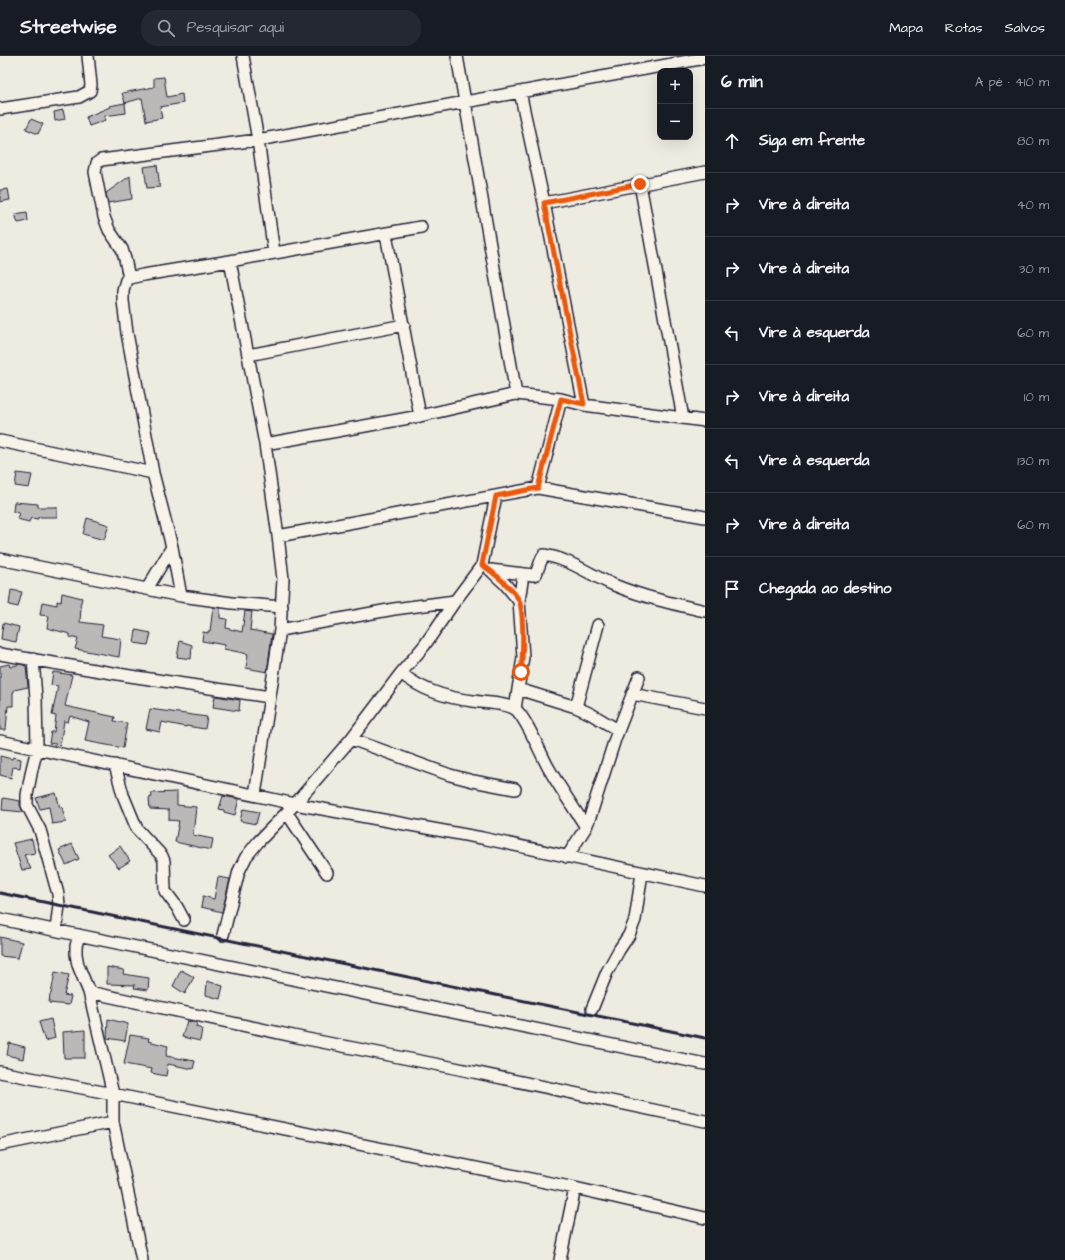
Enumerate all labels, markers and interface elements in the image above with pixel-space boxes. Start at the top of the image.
search box [141,10,421,46]
text: Streetwise [20,14,117,41]
icon: search [155,17,177,39]
text: Pesquisar aqui [187,17,284,38]
text: Mapa [889,18,923,38]
text: Rotas [945,18,983,38]
text: Salvos [1005,18,1045,38]
map controls [657,68,693,140]
button: + [657,68,693,104]
text: 6 min [721,70,763,94]
text: A pé · 410 m [975,73,1049,91]
button: − [657,104,693,140]
icon: ahead [721,130,743,152]
text: Siga em frente [759,130,865,151]
text: 80 m [1017,132,1049,150]
route end [631,175,649,193]
icon: right [721,194,743,216]
text: Vire à direita [759,194,849,215]
text: 40 m [1017,196,1049,214]
icon: right [721,258,743,280]
text: Vire à direita [759,258,849,279]
text: 30 m [1019,260,1049,278]
icon: left [721,322,743,344]
text: Vire à esquerda [759,322,869,343]
text: 60 m [1017,324,1049,342]
icon: right [721,386,743,408]
text: Vire à direita [759,386,849,407]
text: 10 m [1024,388,1049,406]
icon: left [721,450,743,472]
text: Vire à esquerda [759,450,869,471]
text: 130 m [1017,452,1049,470]
icon: right [721,514,743,536]
text: Vire à direita [759,514,849,535]
text: 60 m [1017,516,1049,534]
icon: arrive [721,578,743,600]
text: Chegada ao destino [759,578,892,599]
route start [512,663,530,681]

